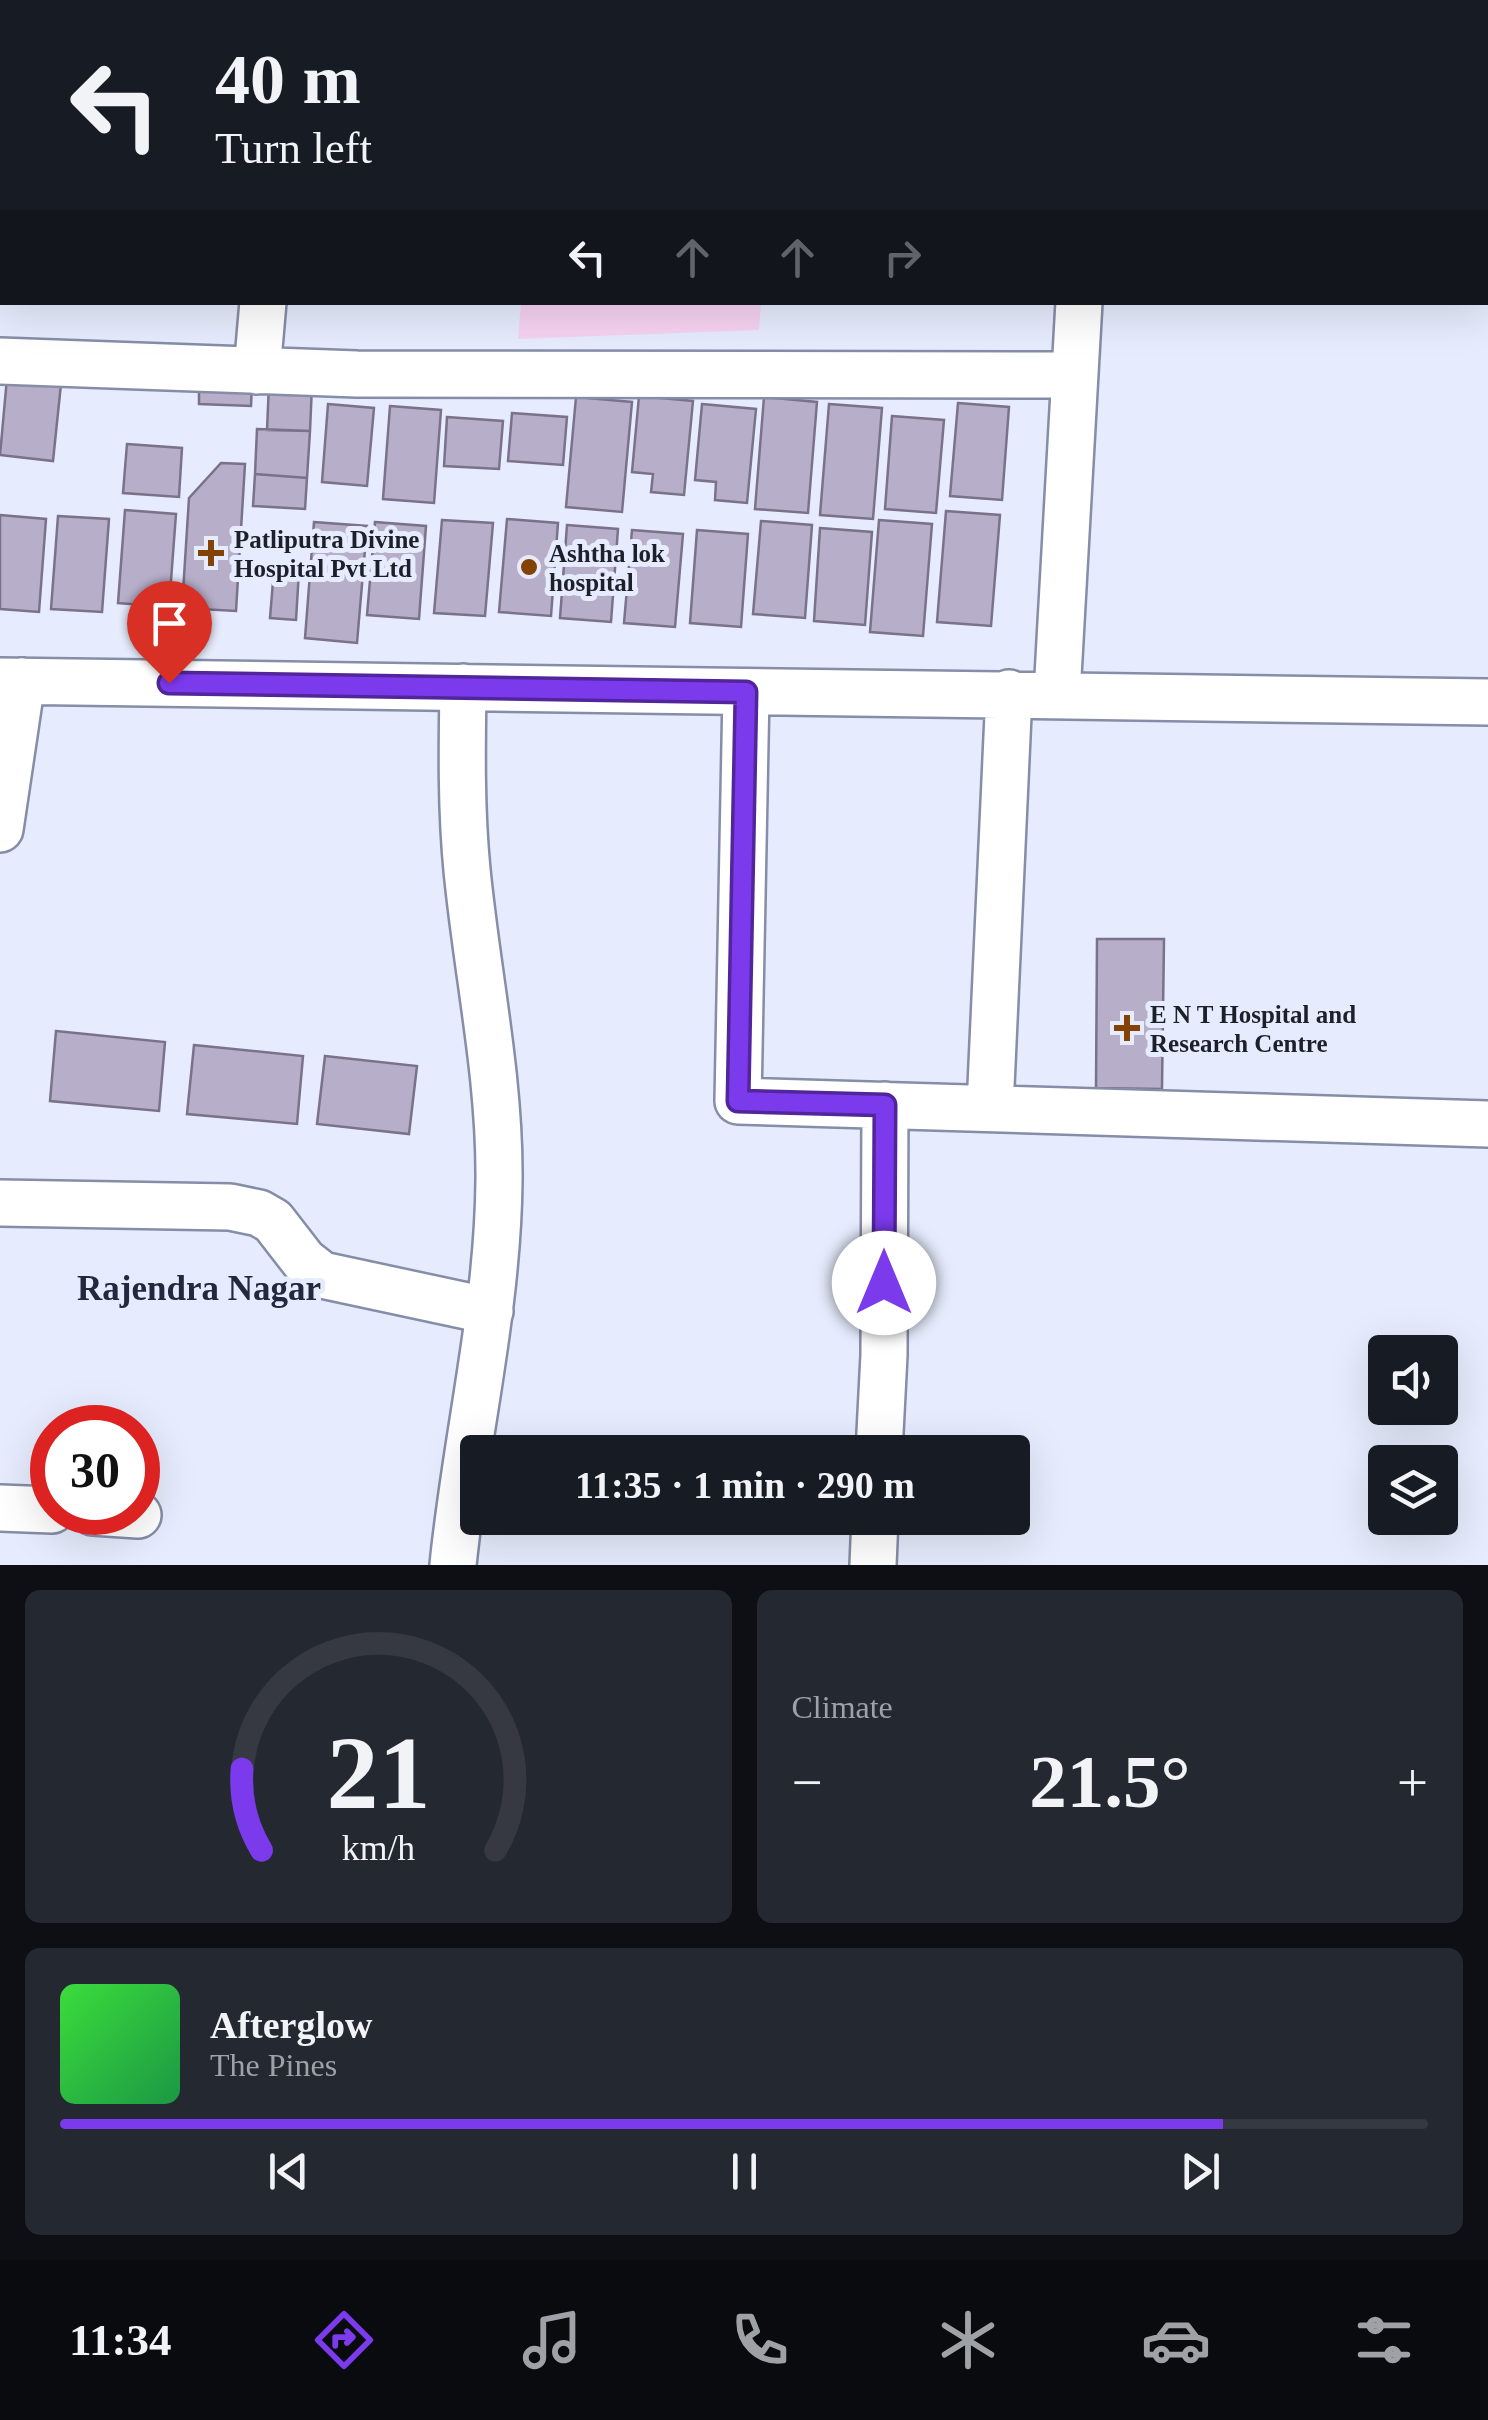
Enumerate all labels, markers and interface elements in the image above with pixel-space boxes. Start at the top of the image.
icon: left [50,40,180,170]
text: 40 m [215,41,361,118]
text: Turn left [215,123,372,173]
icon: left [560,230,615,285]
icon: ahead [665,230,720,285]
icon: ahead [770,230,825,285]
icon: right [875,230,930,285]
place label: Patliputra Divine Hospital Pvt Ltd [234,526,419,582]
marker: Patliputra Divine Hospital Pvt Ltd [198,540,224,566]
place label: Ashtha lok hospital [549,540,665,596]
marker: Ashtha lok hospital [518,556,540,578]
pin [127,581,212,684]
icon: arrive [142,596,197,651]
place label: E N T Hospital and Research Centre [1150,1001,1356,1057]
marker: E N T Hospital and Research Centre [1114,1015,1140,1041]
position arrow [832,1231,936,1335]
district label: Rajendra Nagar [77,1269,321,1308]
map controls [1368,1335,1458,1535]
button: sound [1368,1335,1458,1425]
speed limit sign: 30 [30,1405,160,1535]
button: layers [1368,1445,1458,1535]
text: 11:35 · 1 min · 290 m [575,1464,915,1506]
text: Climate [792,1689,893,1725]
text: 21 [326,1715,430,1830]
text: 21.5° [1029,1740,1190,1823]
text: − [792,1752,823,1813]
text: + [1397,1752,1428,1813]
text: km/h [342,1828,415,1868]
text: Afterglow [210,2004,372,2046]
text: The Pines [210,2047,337,2083]
icon: previous [261,2144,316,2199]
icon: pause [717,2144,772,2199]
icon: next [1173,2144,1228,2199]
icon: directions [309,2305,379,2375]
icon: music [517,2305,587,2375]
icon: phone [725,2305,795,2375]
icon: climate [933,2305,1003,2375]
icon: car [1141,2305,1211,2375]
icon: filters [1349,2305,1419,2375]
text: 11:34 [69,2315,171,2365]

